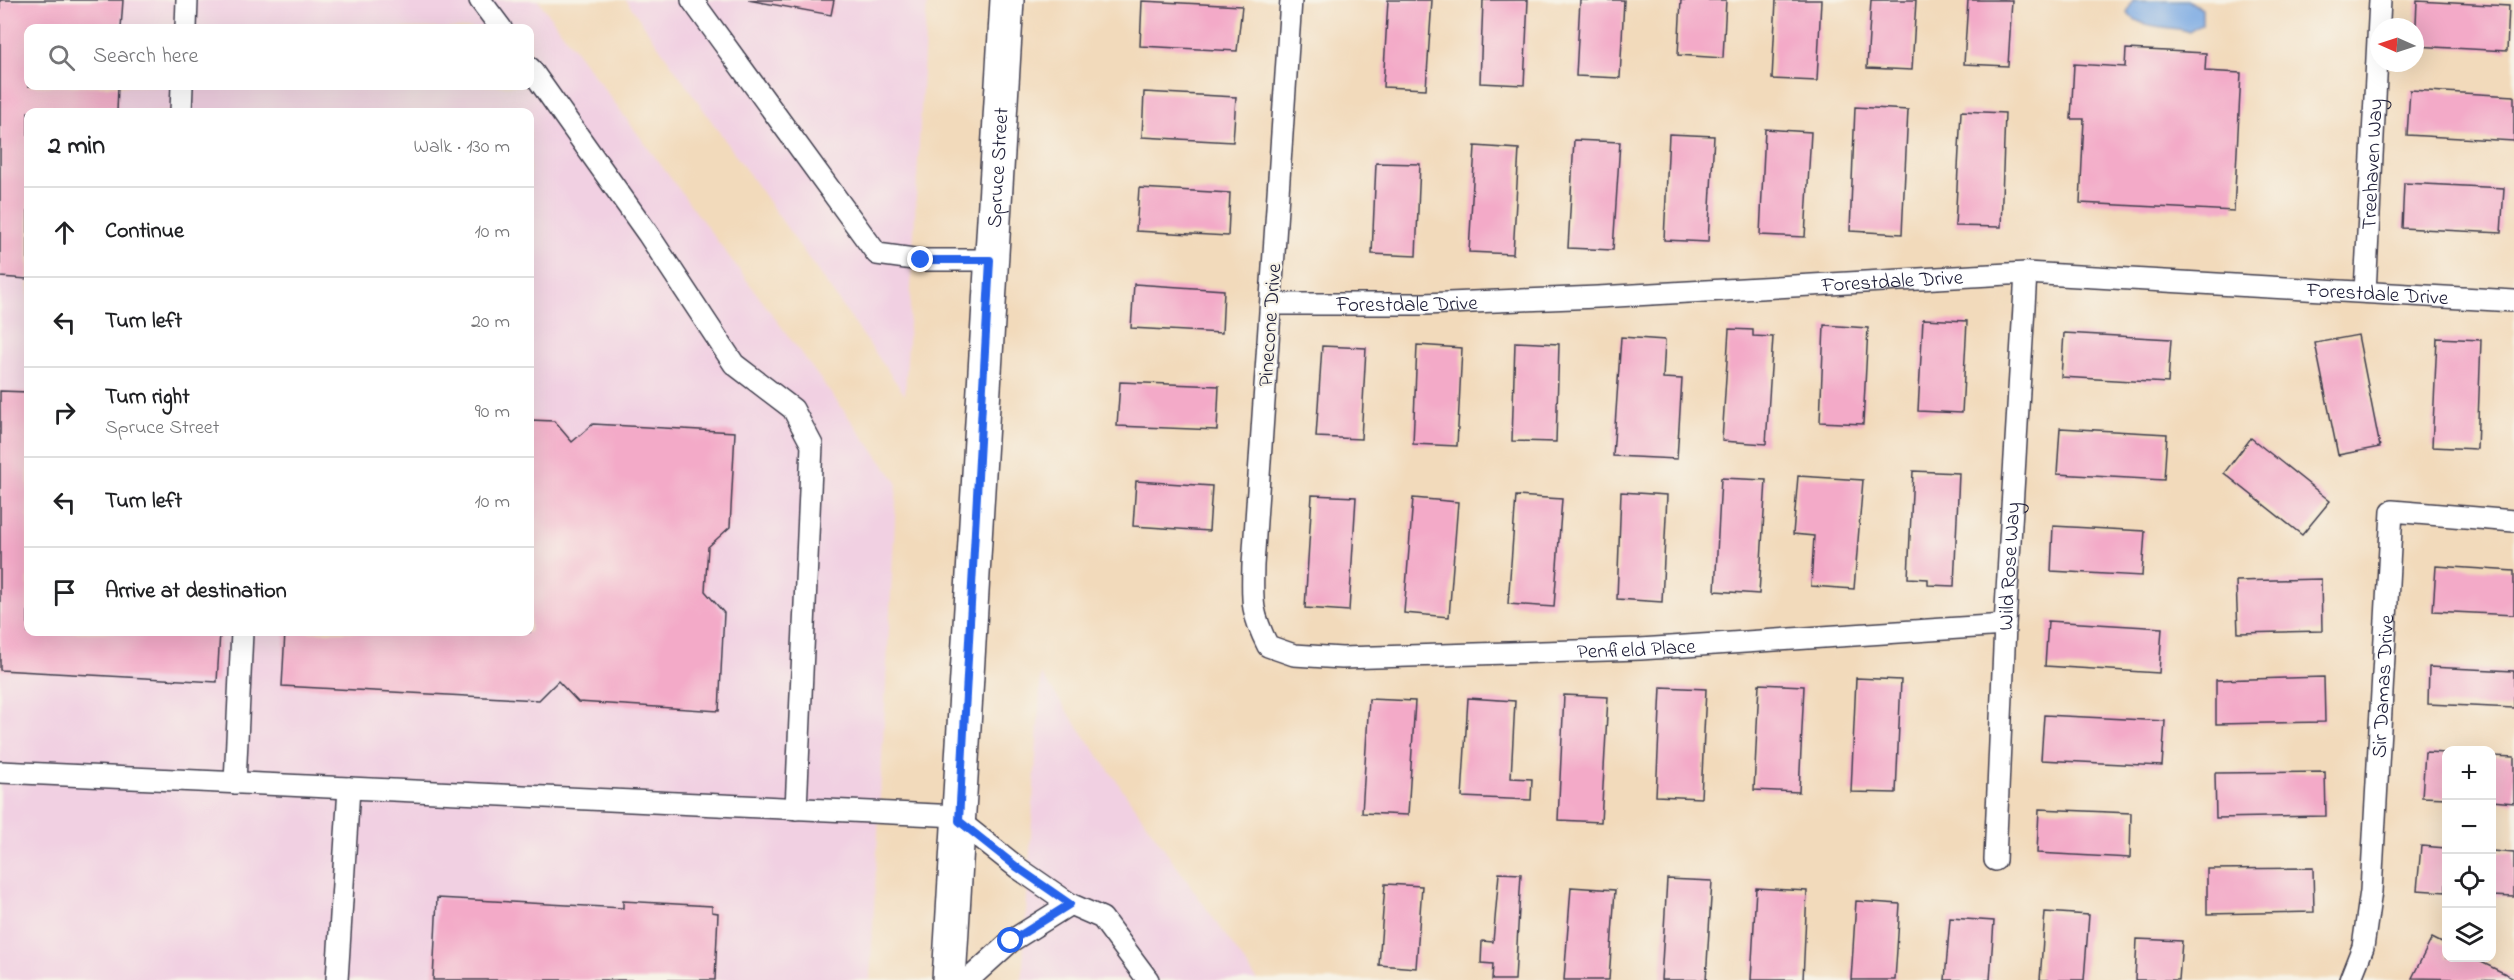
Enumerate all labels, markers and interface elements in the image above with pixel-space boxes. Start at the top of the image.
north arrow [2370,18,2424,72]
search box [24,24,534,90]
icon: search [45,41,78,74]
text: Search here [93,41,198,73]
street label: Treehaven Way [2355,98,2394,231]
street label: Spruce Street [981,107,1018,229]
text: 2 min [48,128,105,166]
text: Walk · 130 m [414,133,510,162]
icon: ahead [48,216,81,249]
text: Continue [105,216,184,248]
text: 10 m [474,218,510,247]
route end [907,246,933,272]
street label: Pinecone Drive [1252,262,1290,388]
street label: Forestdale Drive [1820,264,1965,301]
street label: Forestdale Drive [2305,276,2450,314]
street label: Forestdale Drive [1335,289,1479,321]
icon: left [48,306,81,339]
text: Turn left [105,306,182,338]
text: 20 m [471,308,510,337]
text: Turn right [105,382,190,414]
icon: right [48,396,81,429]
text: 90 m [475,398,510,427]
text: Spruce Street [105,414,220,443]
icon: left [48,486,81,519]
text: Turn left [105,486,182,518]
text: 10 m [474,488,510,517]
street label: Wild Rose Way [1992,501,2031,632]
icon: arrive [48,576,81,609]
text: Arrive at destination [105,576,287,608]
street label: Sir Damas Drive [2365,614,2403,759]
street label: Penfield Place [1577,632,1697,668]
map controls [2442,746,2496,962]
button: + [2442,746,2496,800]
button: − [2442,800,2496,854]
button: locate [2442,854,2496,908]
button: layers [2442,908,2496,962]
route start [997,927,1023,953]

